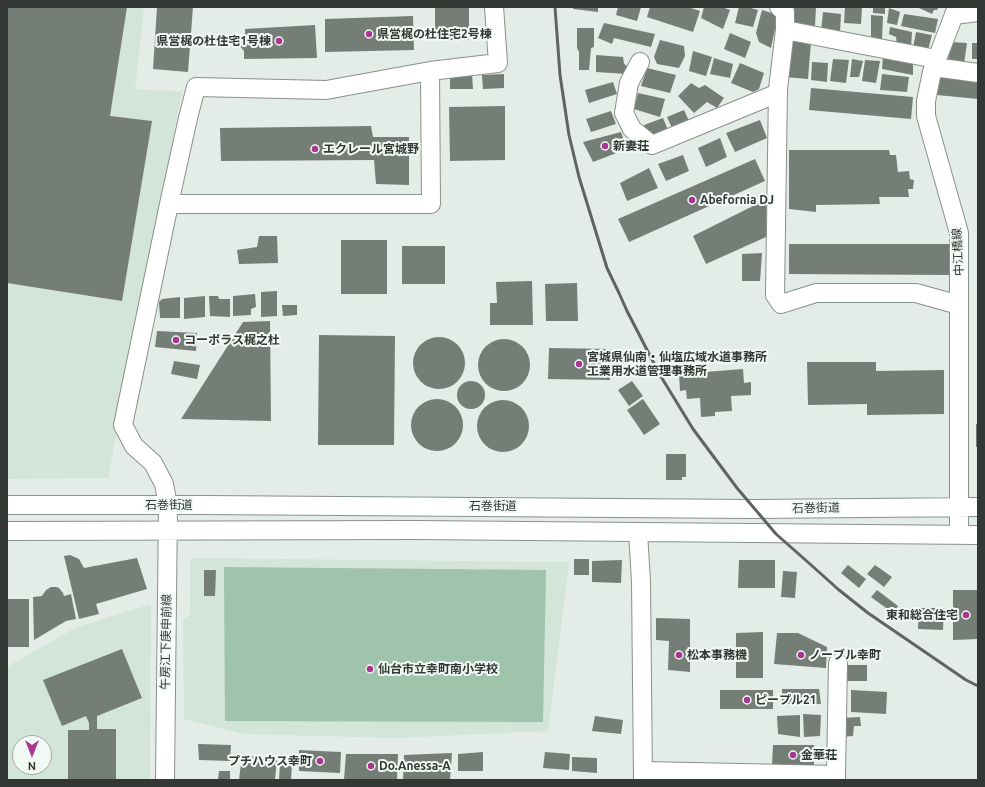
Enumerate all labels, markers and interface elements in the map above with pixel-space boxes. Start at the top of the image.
place label: 県営梶の杜住宅2号棟 [377,27,492,41]
marker: 県営梶の杜住宅2号棟 [364,29,374,39]
place label: 県営梶の杜住宅1号棟 [156,34,271,48]
marker: 県営梶の杜住宅1号棟 [274,36,284,46]
place label: 新妻荘 [613,139,649,153]
marker: 新妻荘 [600,141,610,151]
place label: エクレール宮城野 [323,142,419,156]
marker: エクレール宮城野 [310,144,320,154]
place label: Abefornia DJ [700,193,774,207]
marker: Abefornia DJ [687,195,697,205]
street label: 中江橋線 [950,228,966,276]
place label: コーポラス梶之杜 [184,333,280,347]
marker: コーポラス梶之杜 [171,335,181,345]
place label: 宮城県仙南・仙塩広域水道事務所 工業用水道管理事務所 [587,350,767,378]
marker: 宮城県仙南・仙塩広域水道事務所 工業用水道管理事務所 [574,359,584,369]
street label: 石巻街道 [145,498,193,512]
street label: 石巻街道 [469,499,517,513]
street label: 石巻街道 [792,500,840,516]
street label: 午房江下庚申前線 [158,594,174,690]
place label: 東和総合住宅 [886,608,958,622]
marker: 東和総合住宅 [961,610,971,620]
place label: 松本事務機 [687,648,747,662]
place label: ノーブル幸町 [809,648,881,662]
marker: 松本事務機 [674,650,684,660]
marker: ノーブル幸町 [796,650,806,660]
place label: 仙台市立幸町南小学校 [378,662,498,676]
marker: 仙台市立幸町南小学校 [365,664,375,674]
place label: ピープル21 [755,693,817,707]
marker: ピープル21 [742,695,752,705]
north arrow [12,735,52,775]
place label: 金華荘 [801,748,837,762]
marker: 金華荘 [788,750,798,760]
place label: プチハウス幸町 [228,754,312,768]
marker: プチハウス幸町 [315,756,325,766]
place label: Do.Anessa-A [379,759,451,773]
text: N [28,760,36,772]
marker: Do.Anessa-A [366,761,376,771]

